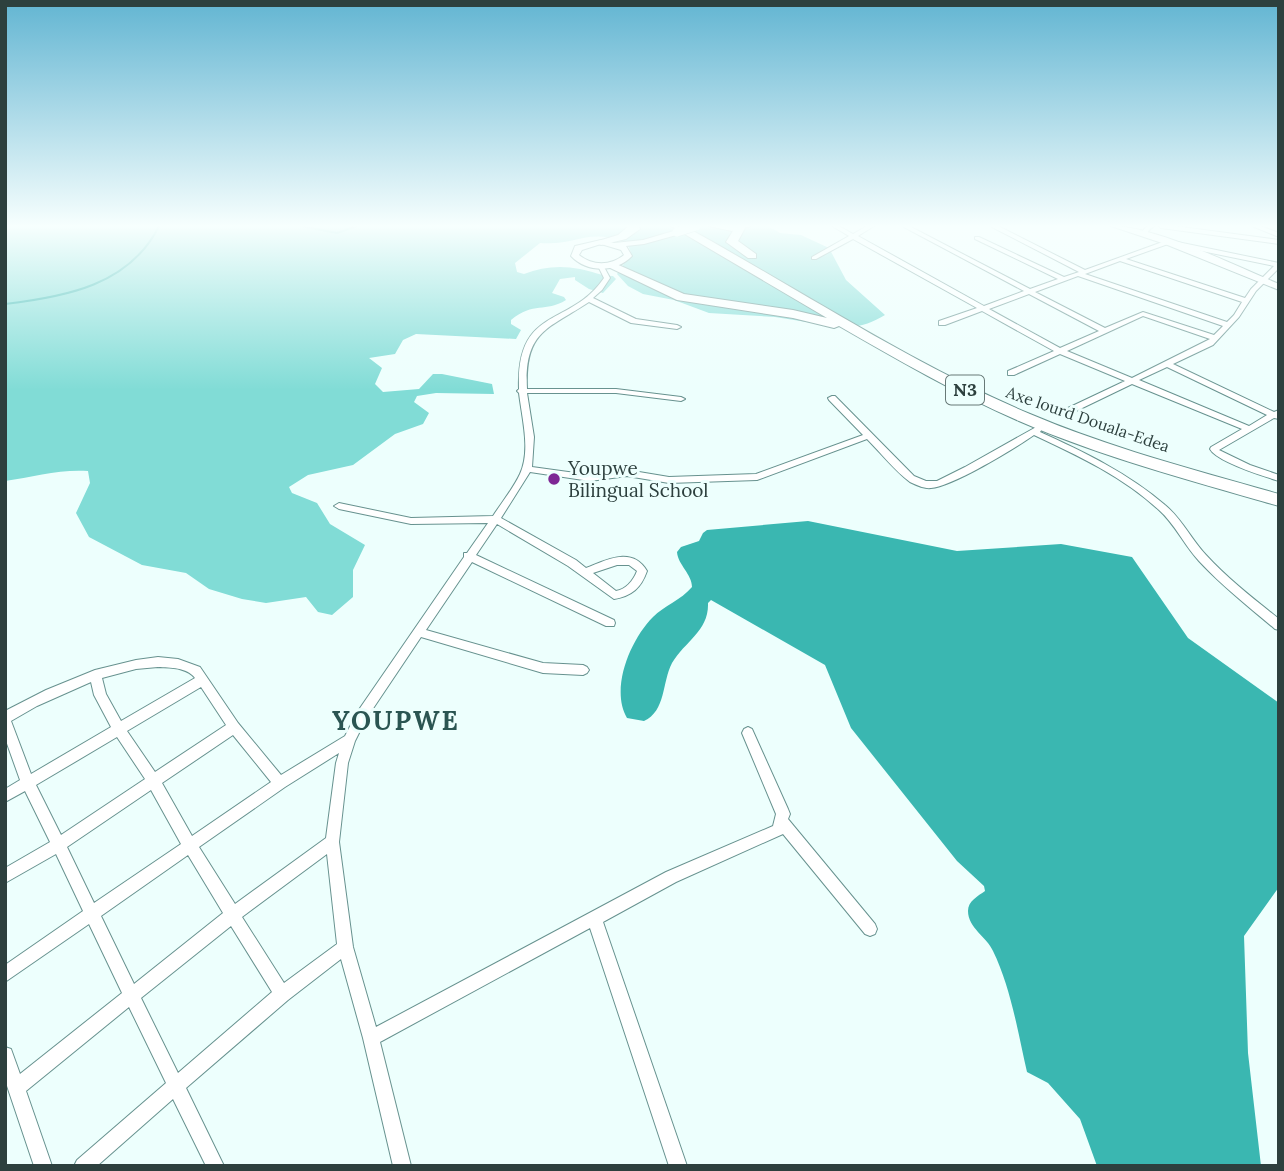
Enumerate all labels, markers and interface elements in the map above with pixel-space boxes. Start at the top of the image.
road number: N3 [946,376,984,404]
street label: Axe lourd Douala-Edea [1003,381,1172,456]
place label: Youpwe Bilingual School [567,456,709,502]
marker: Youpwe Bilingual School [546,471,562,487]
district label: YOUPWE [332,704,460,737]

